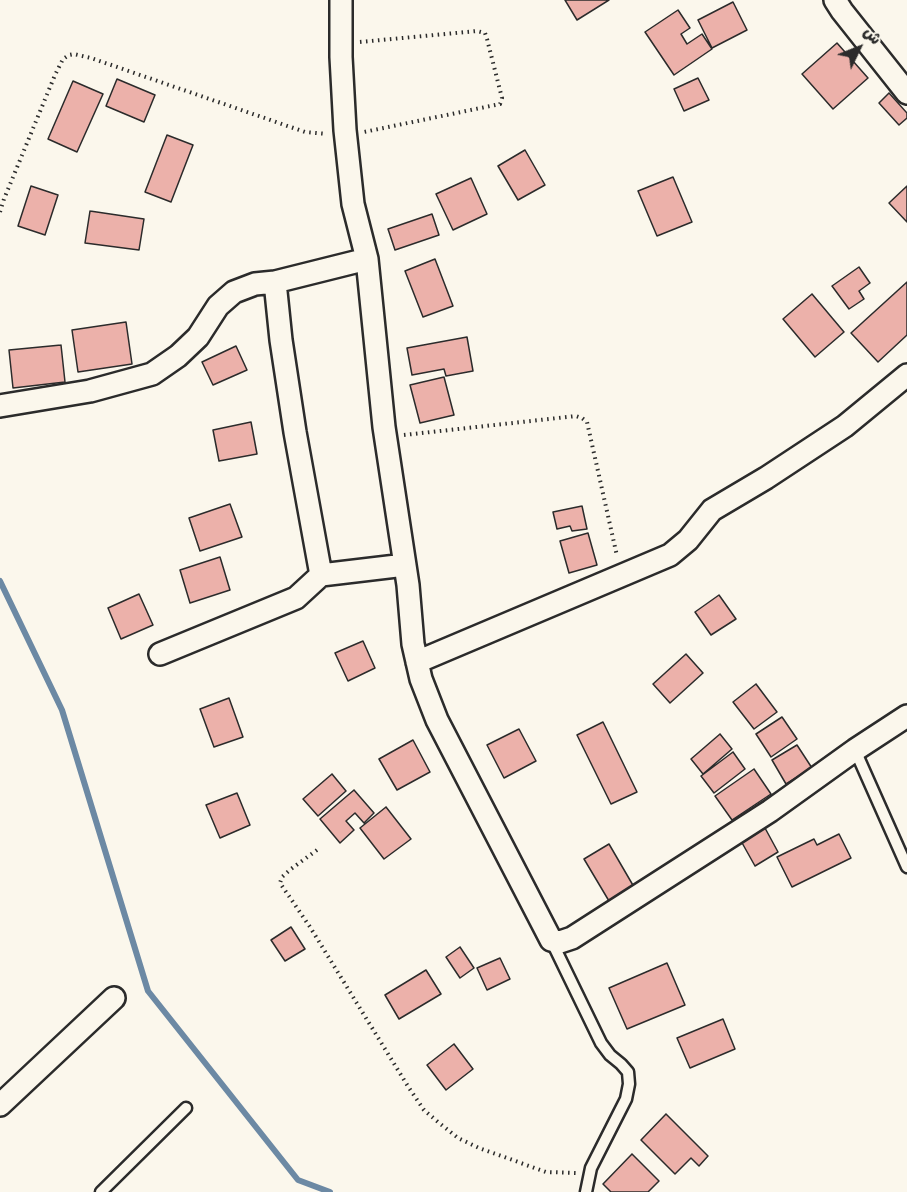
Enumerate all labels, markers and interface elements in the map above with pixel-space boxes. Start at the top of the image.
north arrow [829,18,889,78]
text: ش [860,23,885,48]

